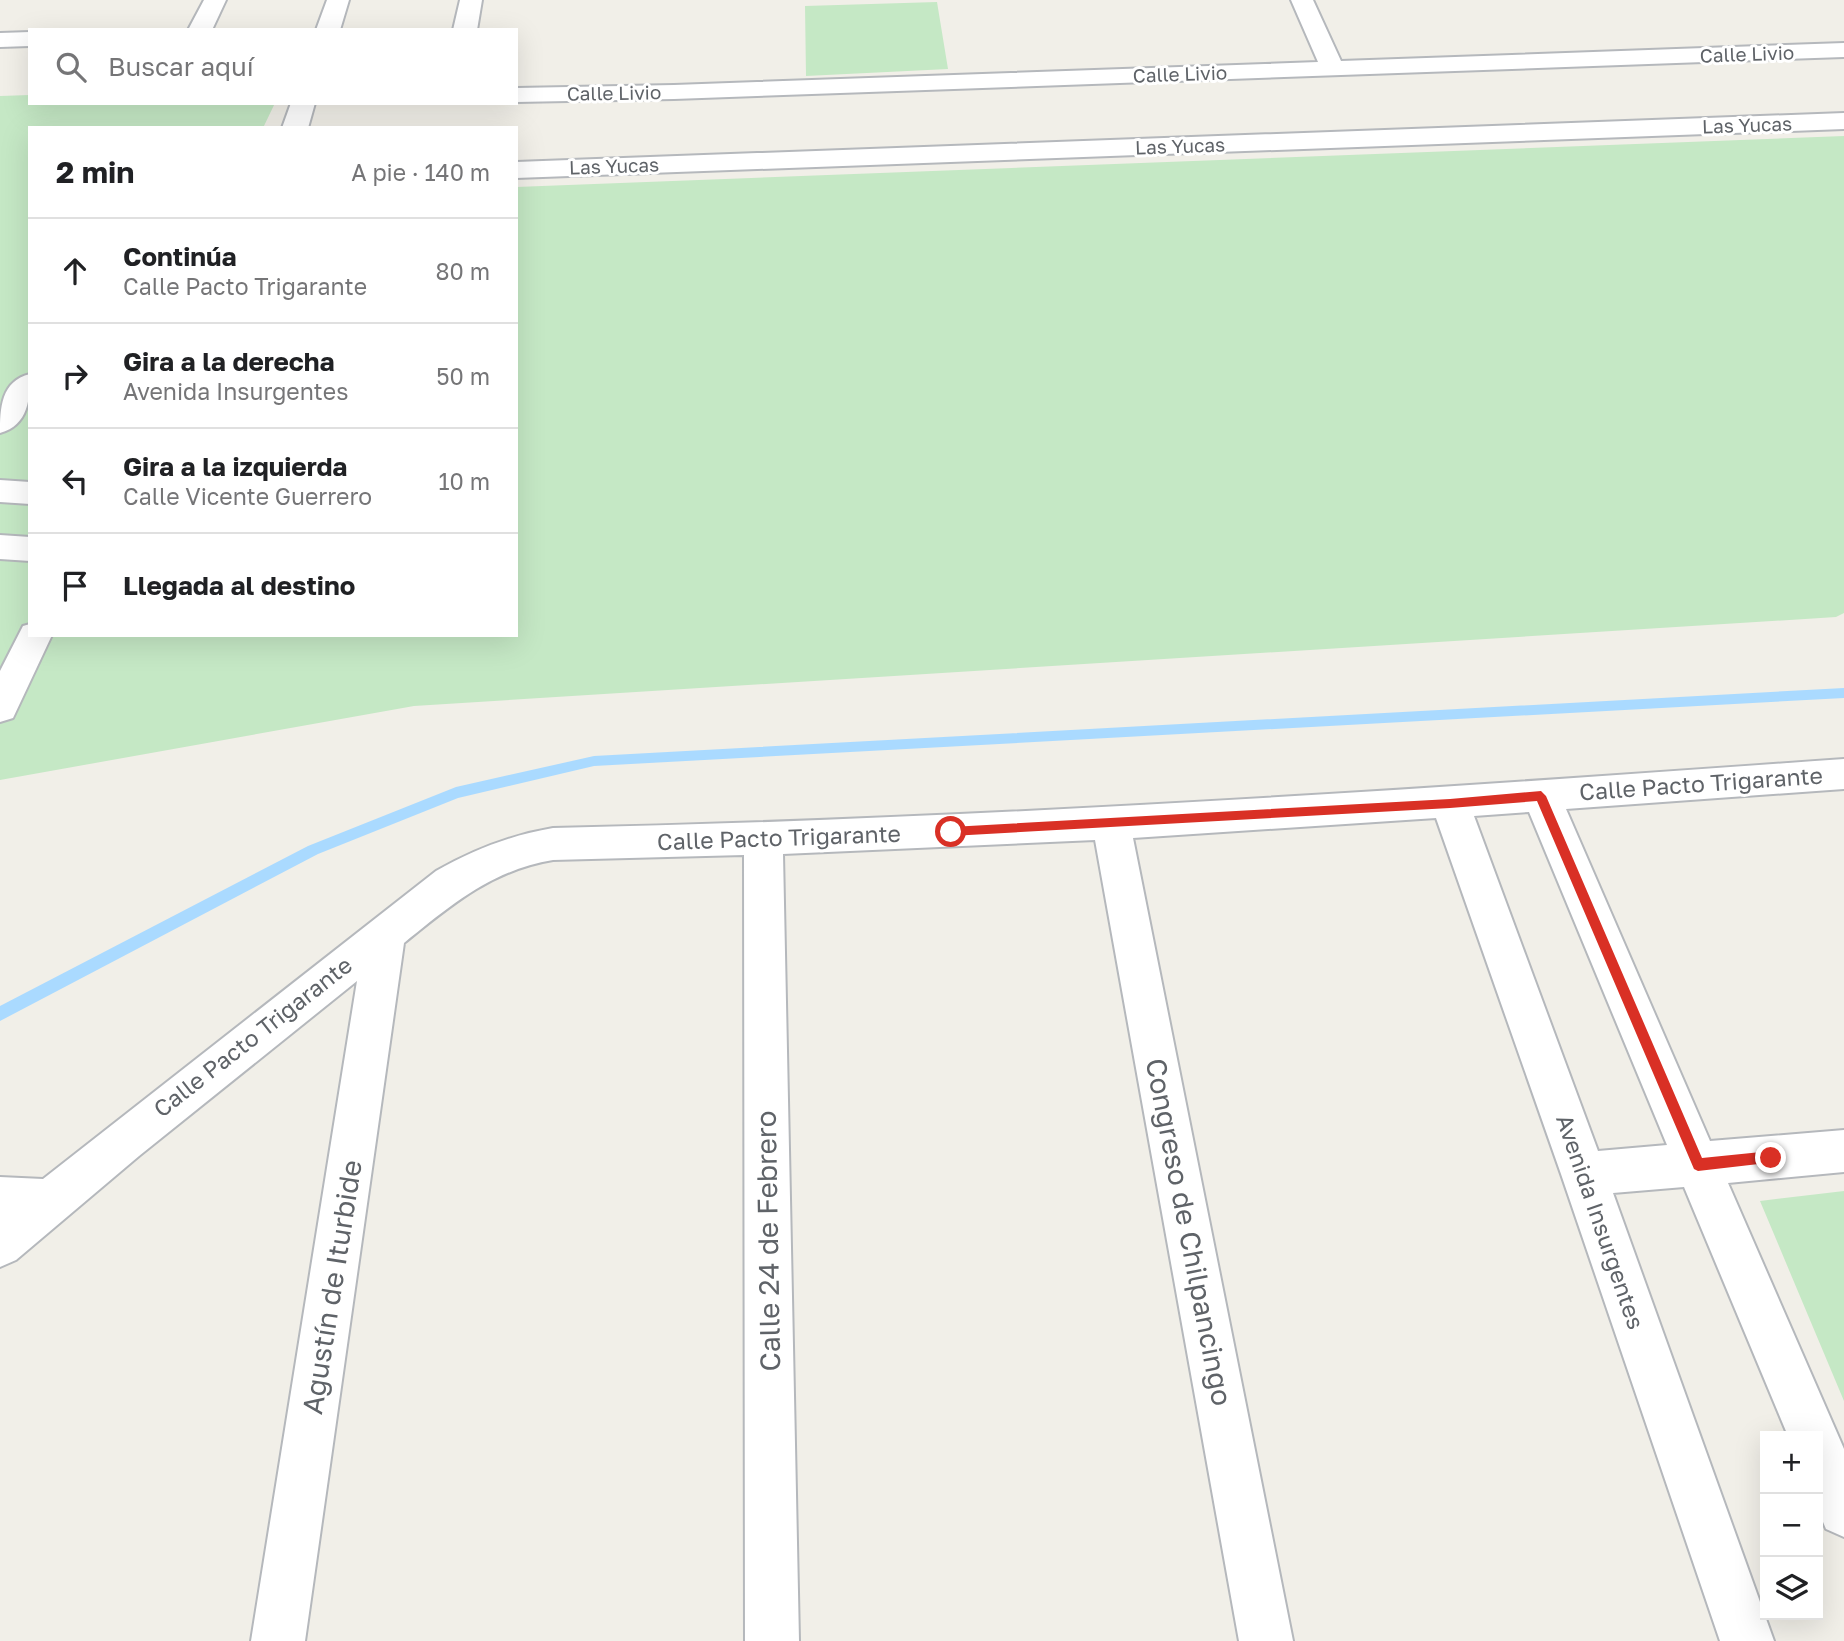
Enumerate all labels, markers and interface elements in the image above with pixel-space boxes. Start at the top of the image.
search box [28,28,518,105]
street label: Calle Livio [1699,40,1795,67]
icon: search [52,48,90,86]
text: Buscar aquí [108,51,254,82]
street label: Calle Livio [1132,60,1228,87]
street label: Calle Livio [567,80,661,105]
street label: Las Yucas [1701,111,1792,138]
street label: Las Yucas [1134,132,1225,159]
street label: Las Yucas [568,152,659,179]
text: 2 min [56,154,134,190]
text: A pie · 140 m [351,158,490,186]
text: Continúa [123,241,237,272]
icon: ahead [56,252,94,290]
text: 80 m [436,257,490,285]
text: Calle Pacto Trigarante [123,272,367,300]
text: Gira a la derecha [123,346,335,377]
icon: right [56,357,94,395]
text: 50 m [436,362,490,390]
text: Avenida Insurgentes [123,377,348,405]
text: Gira a la izquierda [123,451,347,482]
icon: left [56,462,94,500]
text: 10 m [438,467,490,495]
text: Calle Vicente Guerrero [123,482,372,510]
icon: arrive [56,567,94,605]
text: Llegada al destino [123,570,355,601]
street label: Calle Pacto Trigarante [1578,761,1824,805]
route start [935,816,966,847]
street label: Calle Pacto Trigarante [657,819,901,855]
street label: Calle Pacto Trigarante [148,950,357,1122]
street label: Congreso de Chilpancingo [1140,1055,1239,1408]
street label: Calle 24 de Febrero [749,1110,786,1372]
street label: Avenida Insurgentes [1551,1111,1651,1333]
route end [1755,1142,1786,1173]
street label: Agustín de Iturbide [295,1157,368,1416]
map controls [1760,1431,1823,1620]
button: + [1760,1431,1823,1494]
button: − [1760,1494,1823,1557]
button: layers [1760,1557,1823,1620]

